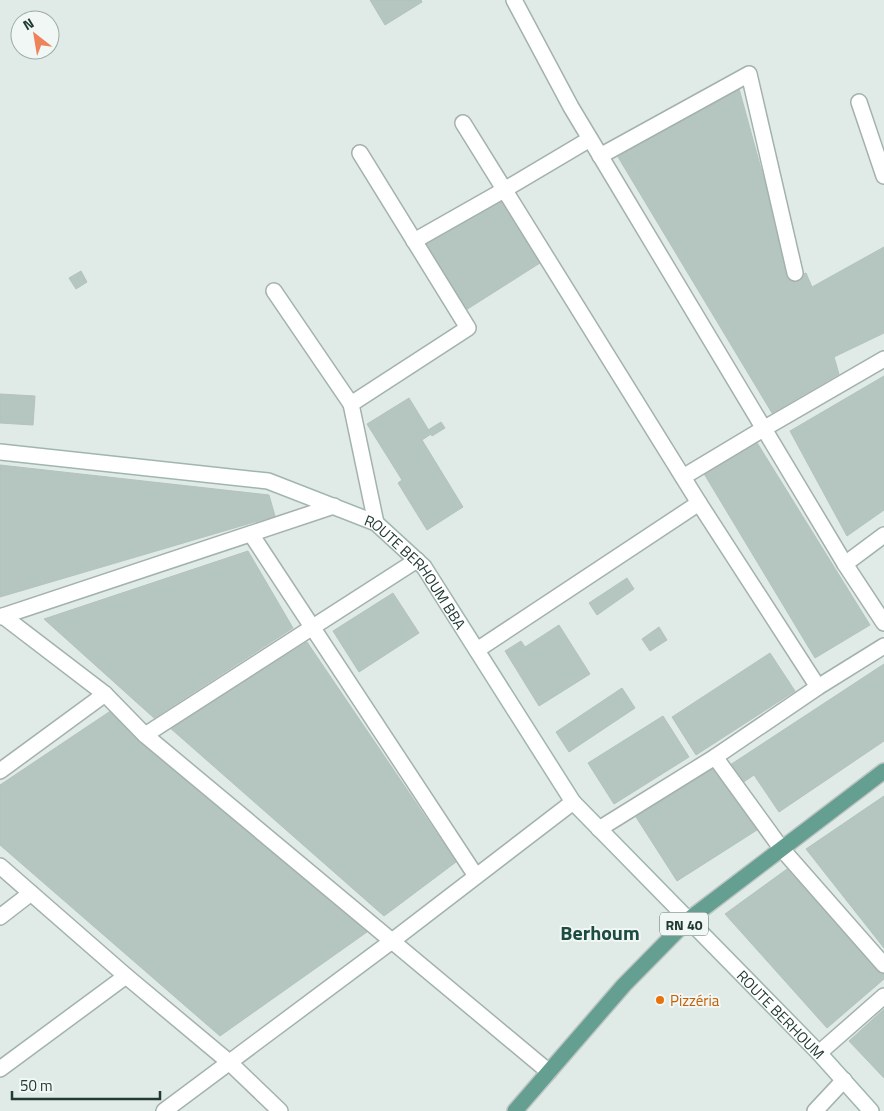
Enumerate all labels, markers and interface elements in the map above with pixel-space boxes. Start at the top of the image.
north arrow [10,10,60,60]
text: N [18,12,38,35]
street label: ROUTE BERHOUM BBA [361,508,472,634]
road number: RN 40 [660,912,708,936]
district label: Berhoum [560,917,640,948]
street label: ROUTE BERHOUM [732,964,830,1064]
place label: Pizzéria [670,989,720,1012]
marker: Pizzéria [654,994,666,1006]
scale bar [12,1068,160,1100]
text: 50 m [20,1074,53,1097]

